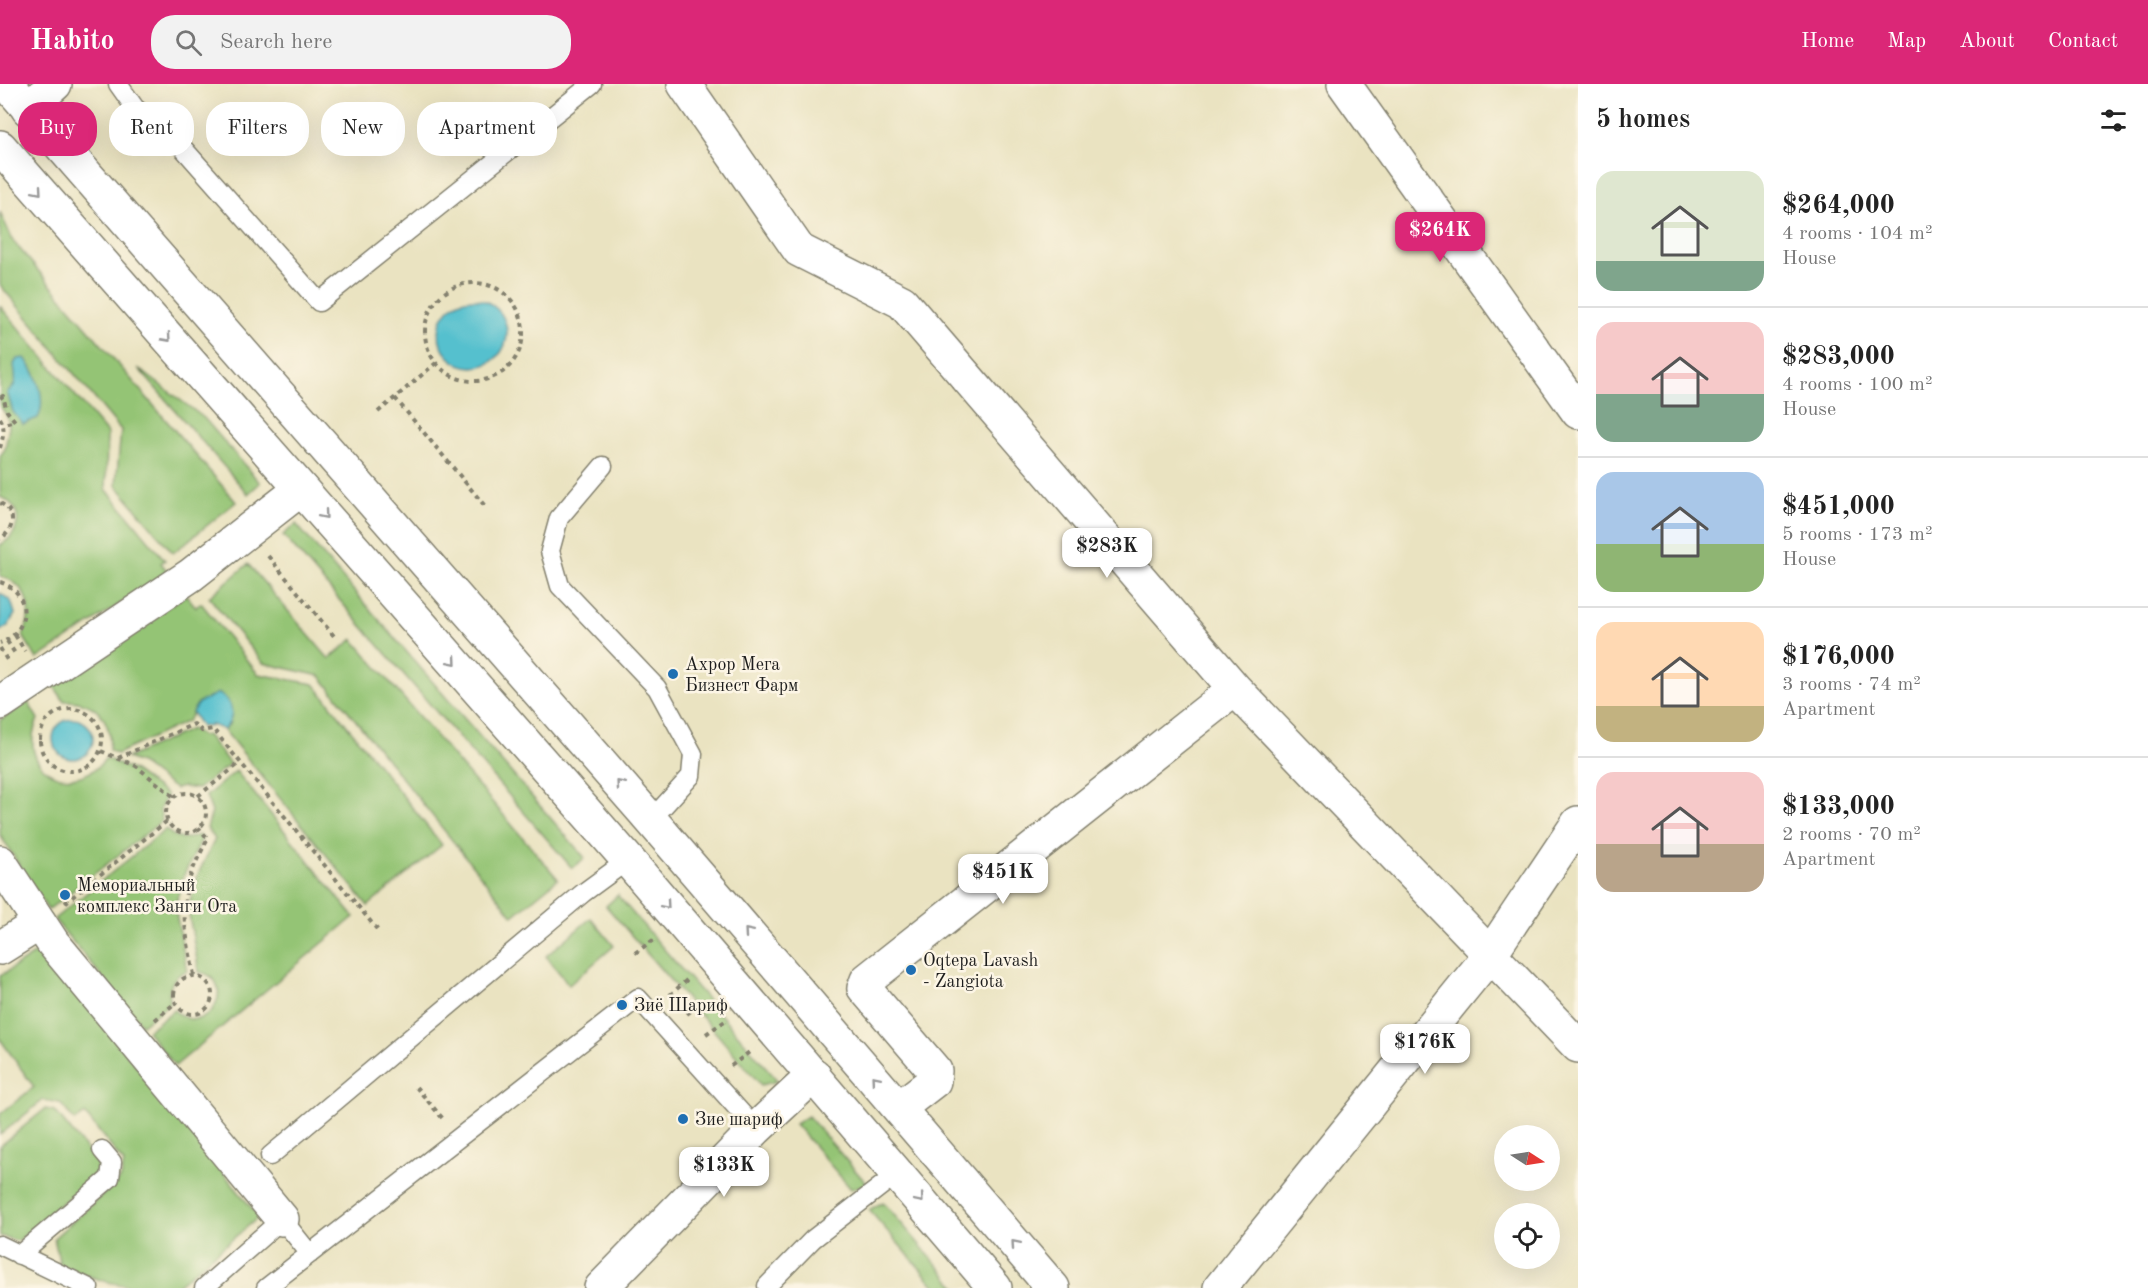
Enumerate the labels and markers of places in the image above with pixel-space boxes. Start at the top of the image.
pin: $264K [1398,212,1482,263]
pin: $283K [1065,528,1149,579]
place label: Ахрор Мега Бизнест Фарм [685,656,798,695]
marker: Ахрор Мега Бизнест Фарм [666,667,680,681]
pin: $451K [961,854,1045,905]
place label: Мемориальный комплекс Занги Ота [77,877,237,916]
marker: Мемориальный комплекс Занги Ота [58,888,72,902]
place label: Oqtepa Lavash - Zangiota [923,952,1039,991]
marker: Oqtepa Lavash - Zangiota [904,963,918,977]
place label: Зиё Шариф [634,997,728,1016]
marker: Зиё Шариф [615,998,629,1012]
pin: $176K [1383,1024,1467,1075]
place label: Зие шариф [695,1111,783,1130]
marker: Зие шариф [676,1112,690,1126]
pin: $133K [682,1147,766,1198]

